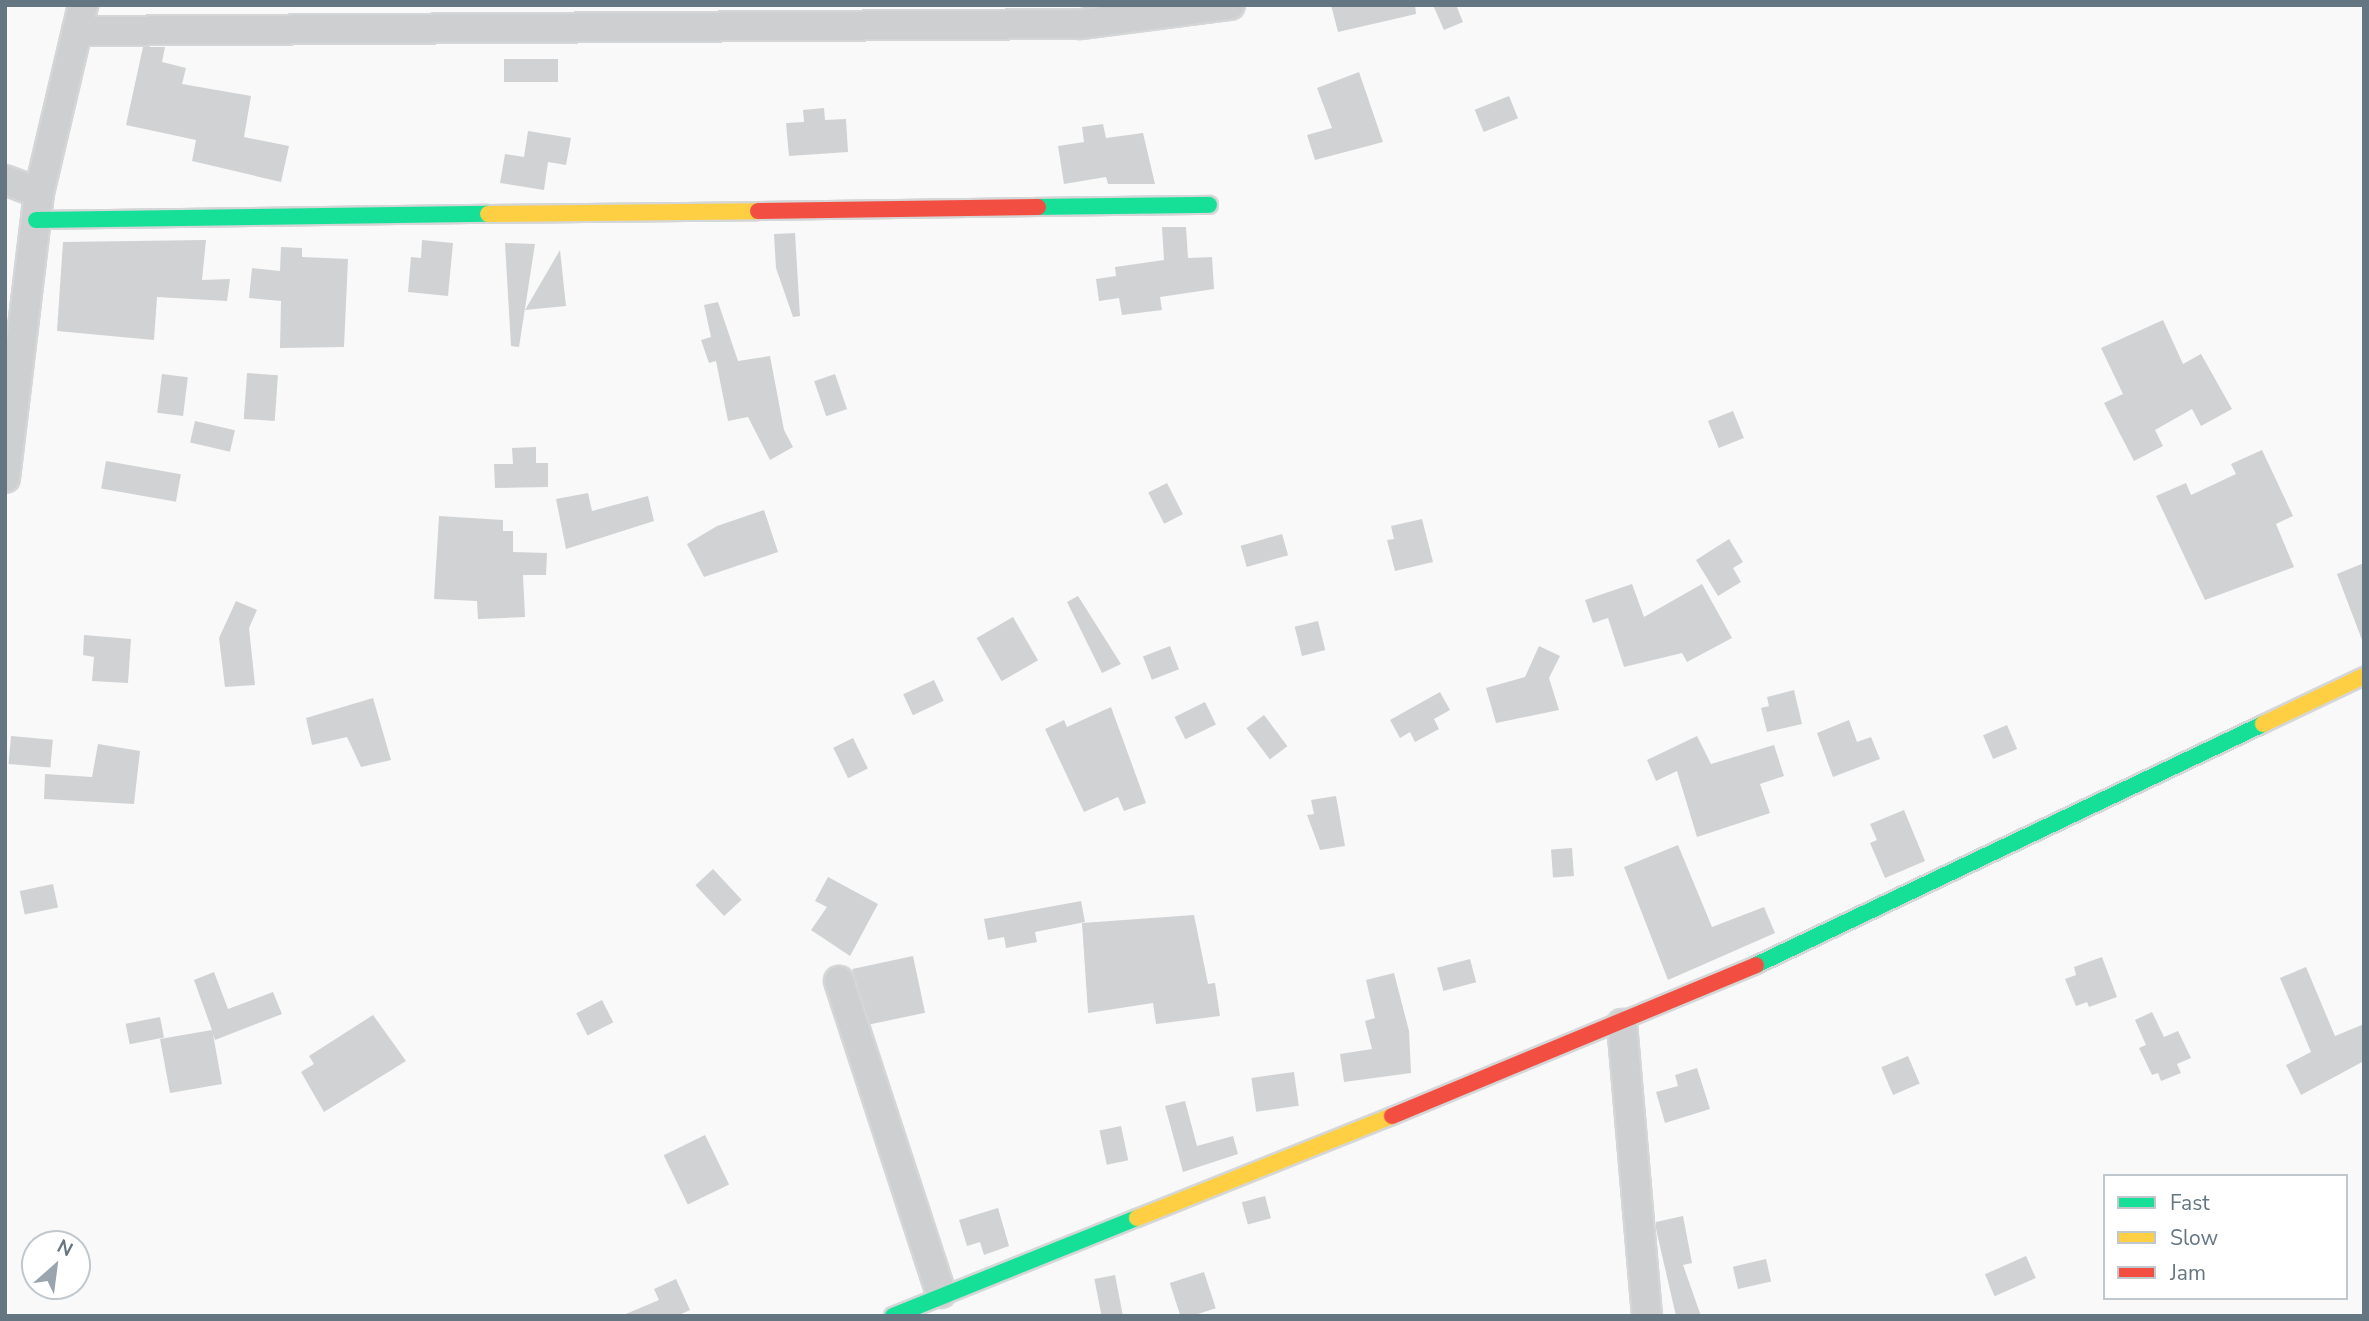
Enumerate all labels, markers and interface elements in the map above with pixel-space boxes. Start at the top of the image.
legend [2103,1174,2348,1300]
text: Fast [2170,1189,2210,1217]
text: Slow [2170,1224,2218,1252]
north arrow [21,1230,91,1300]
text: N [53,1233,77,1263]
text: Jam [2170,1259,2206,1287]

